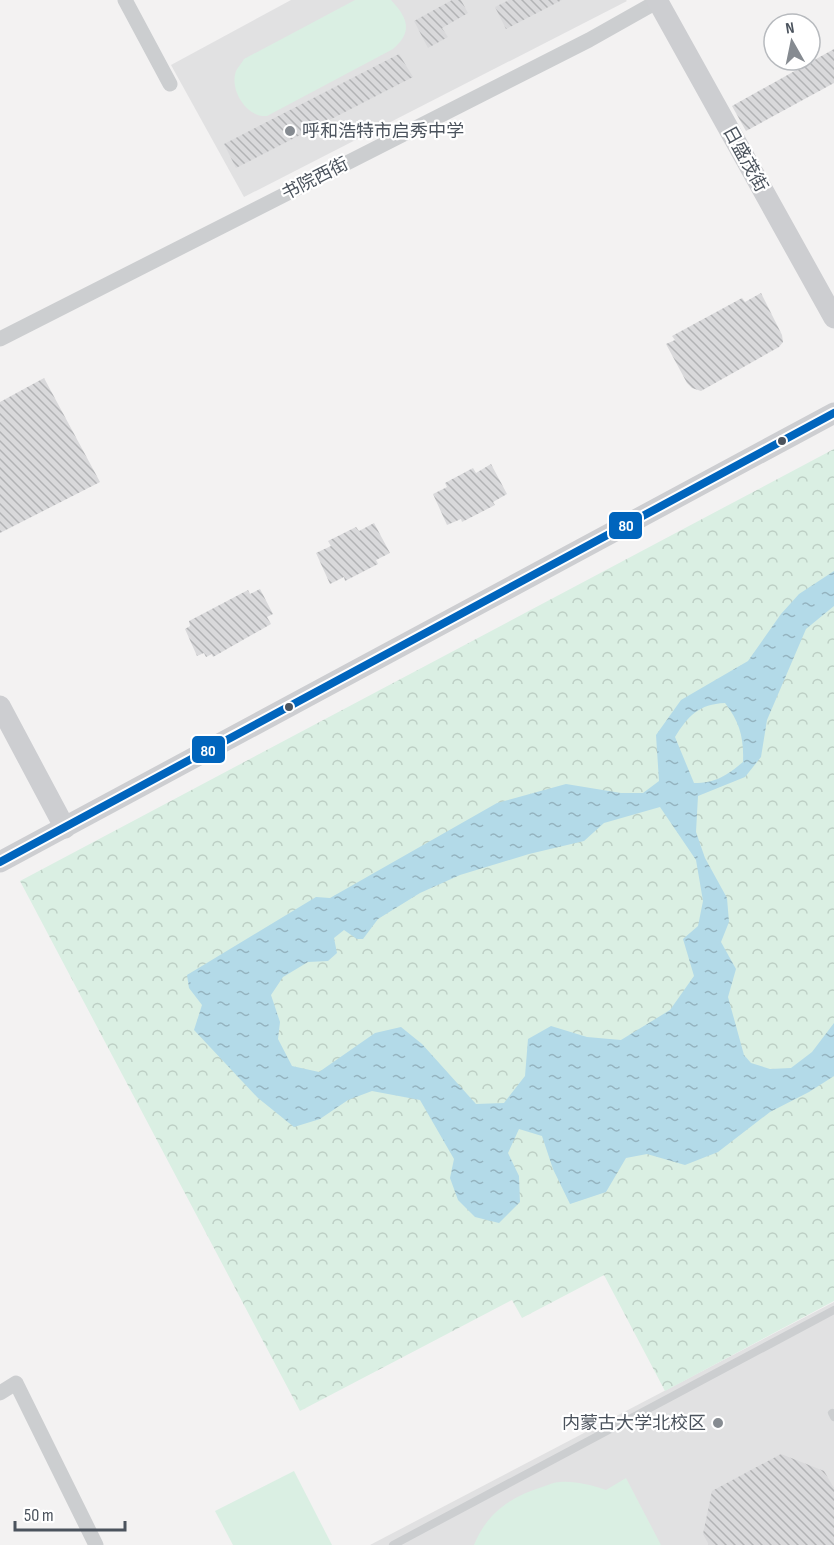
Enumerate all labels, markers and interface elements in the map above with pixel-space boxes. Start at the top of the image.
north arrow [762,12,822,72]
text: N [784,19,796,39]
place label: 呼和浩特市启秀中学 [302,121,464,142]
street label: 日盛茂街 [718,122,772,196]
marker: 呼和浩特市启秀中学 [283,124,297,138]
street label: 书院西街 [278,153,352,205]
unlabelled marker [776,435,788,447]
line badge: 80 [608,511,643,540]
text: 80 [618,517,634,536]
unlabelled marker [283,701,295,713]
line badge: 80 [191,735,226,764]
text: 80 [200,742,216,761]
place label: 内蒙古大学北校区 [562,1413,706,1434]
marker: 内蒙古大学北校区 [711,1416,725,1430]
scale bar [15,1494,124,1532]
text: 50 m [24,1505,54,1526]

